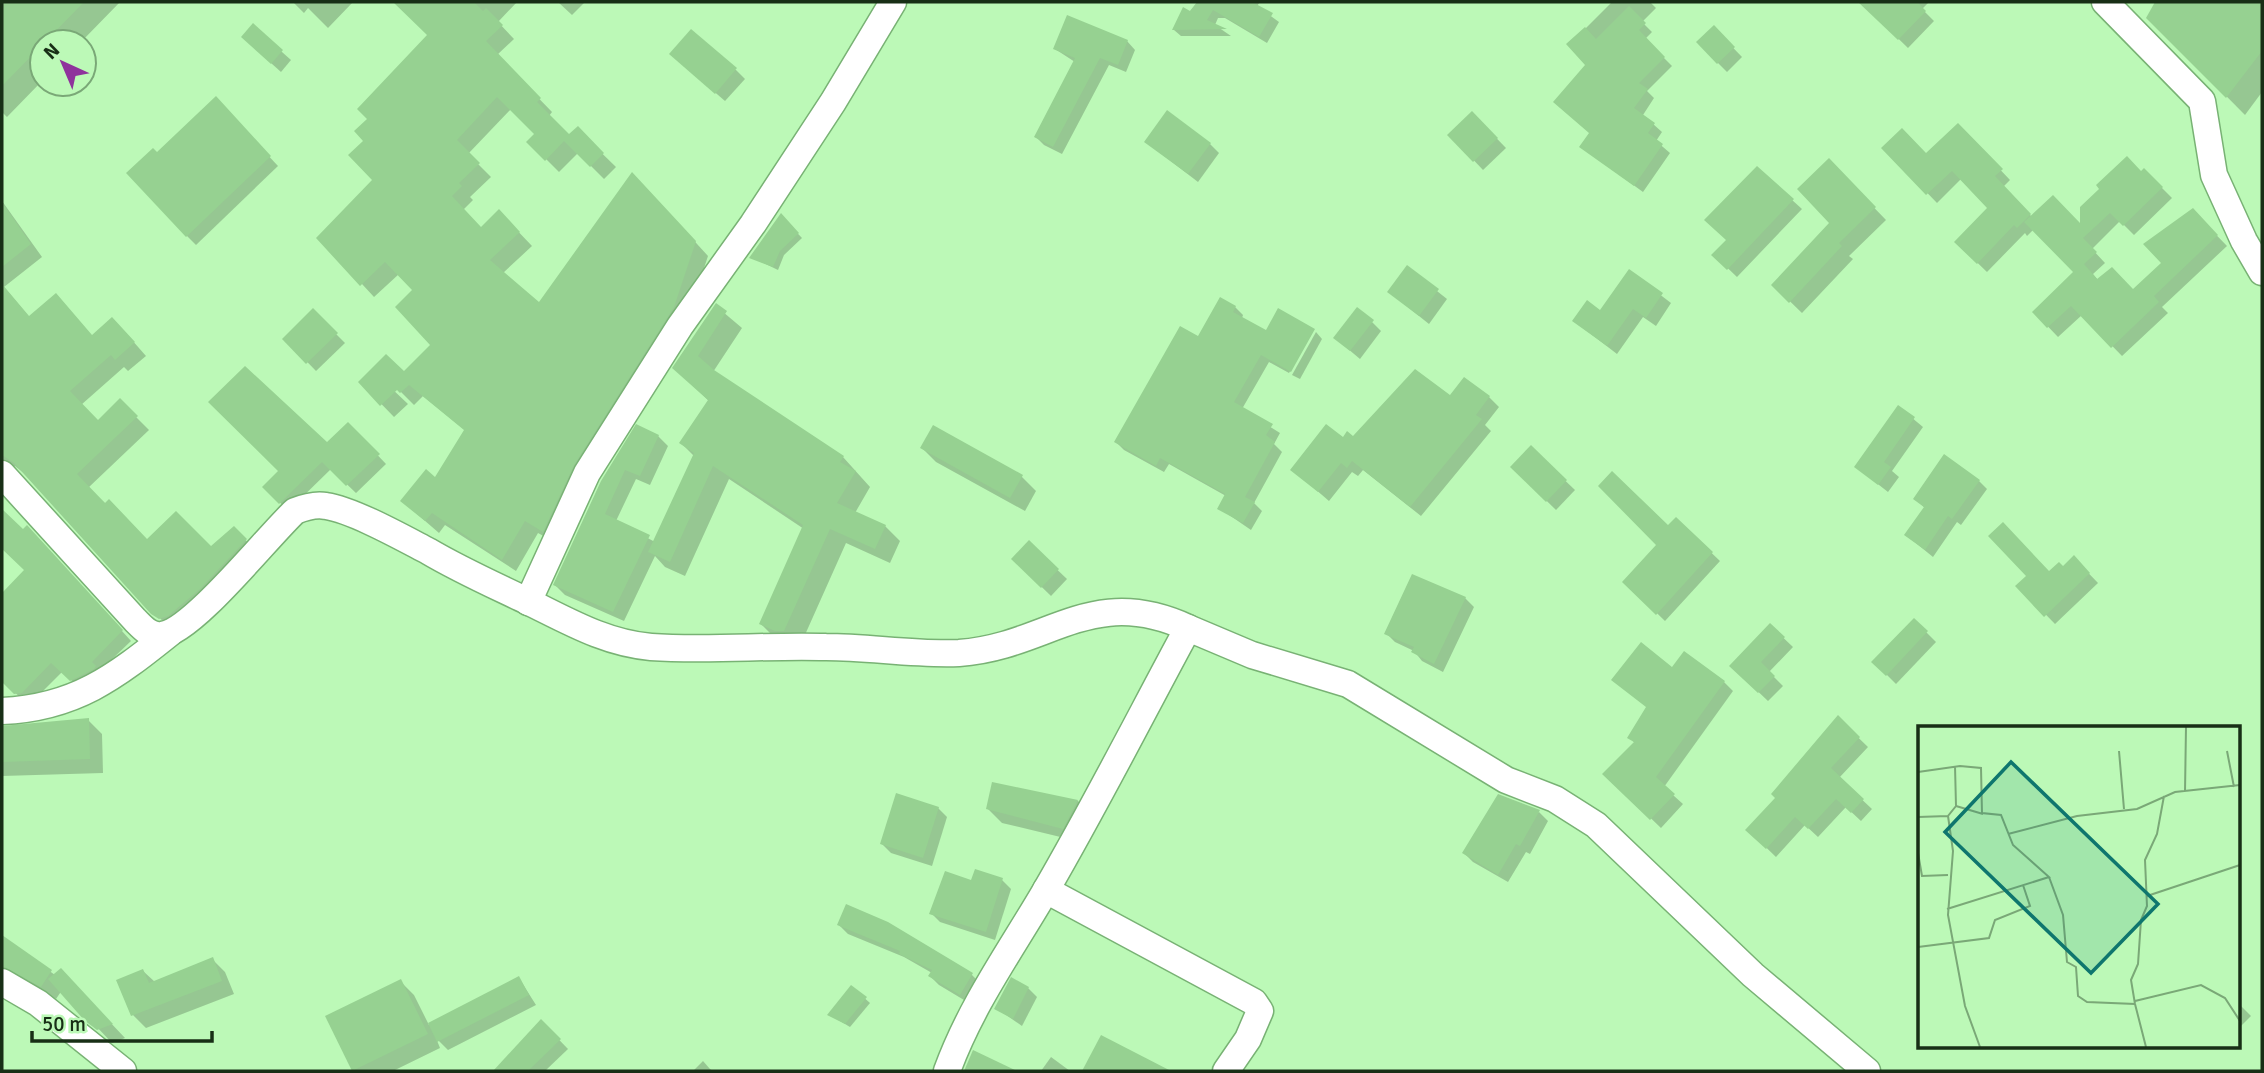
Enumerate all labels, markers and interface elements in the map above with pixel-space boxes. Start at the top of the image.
north arrow [28,28,98,98]
text: N [39,38,65,65]
inset map [1918,726,2240,1048]
scale bar [32,1000,212,1044]
text: 50 m [42,1011,86,1037]

